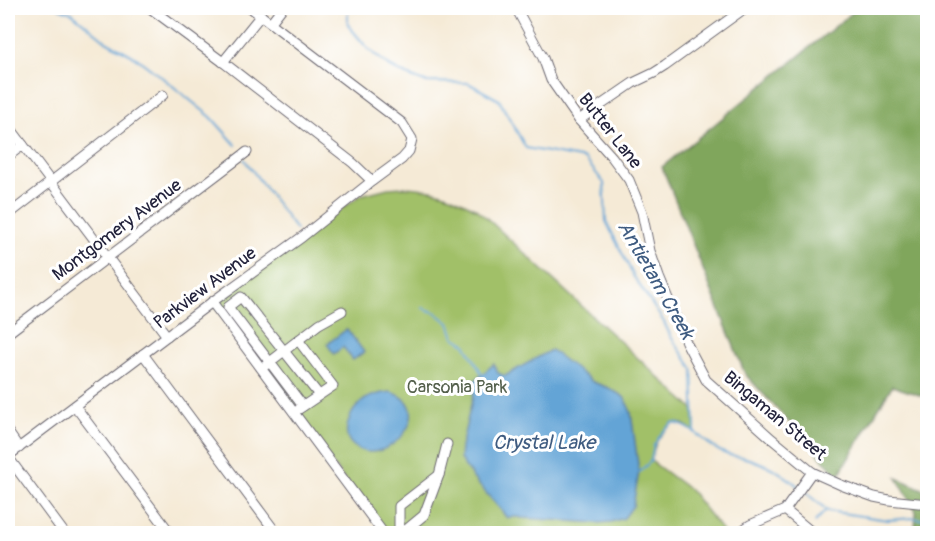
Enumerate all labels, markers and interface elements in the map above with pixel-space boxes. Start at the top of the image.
street label: Butter Lane [573,88,647,174]
street label: Montgomery Avenue [48,174,186,286]
water label: Antietam Creek [612,217,701,345]
street label: Parkview Avenue [149,242,261,334]
street label: Bingaman Street [719,366,832,466]
park label: Carsonia Park [407,376,508,399]
water label: Crystal Lake [493,430,597,455]

